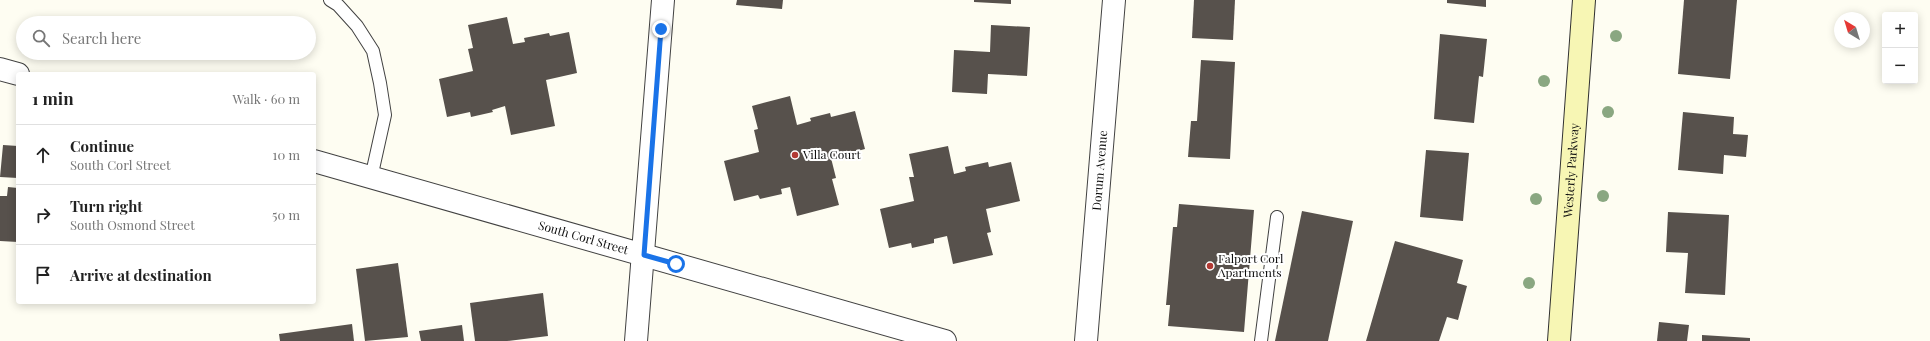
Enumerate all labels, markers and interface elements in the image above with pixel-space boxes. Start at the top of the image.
north arrow [1834,12,1870,48]
map controls [1882,12,1918,84]
button: + [1882,12,1918,48]
search box [16,16,316,60]
route end [652,20,670,38]
icon: search [30,27,52,49]
text: Search here [62,28,141,48]
button: − [1882,48,1918,84]
text: 1 min [32,87,74,109]
text: Walk · 60 m [232,90,300,107]
street label: Westerly Parkway [1559,122,1582,219]
street label: Dorum Avenue [1088,130,1110,211]
text: Continue [70,136,134,156]
icon: ahead [32,144,54,166]
text: 10 m [273,146,300,163]
place label: Villa Court [802,146,862,162]
marker: Villa Court [790,150,800,160]
text: South Corl Street [70,156,171,173]
text: Turn right [70,196,143,216]
icon: right [32,204,54,226]
text: 50 m [272,206,300,223]
text: South Osmond Street [70,216,195,233]
street label: South Corl Street [537,216,631,258]
place label: Falport Corl Apartments [1217,250,1284,280]
route start [667,255,685,273]
marker: Falport Corl Apartments [1205,261,1215,271]
icon: arrive [32,264,54,286]
text: Arrive at destination [70,265,212,285]

